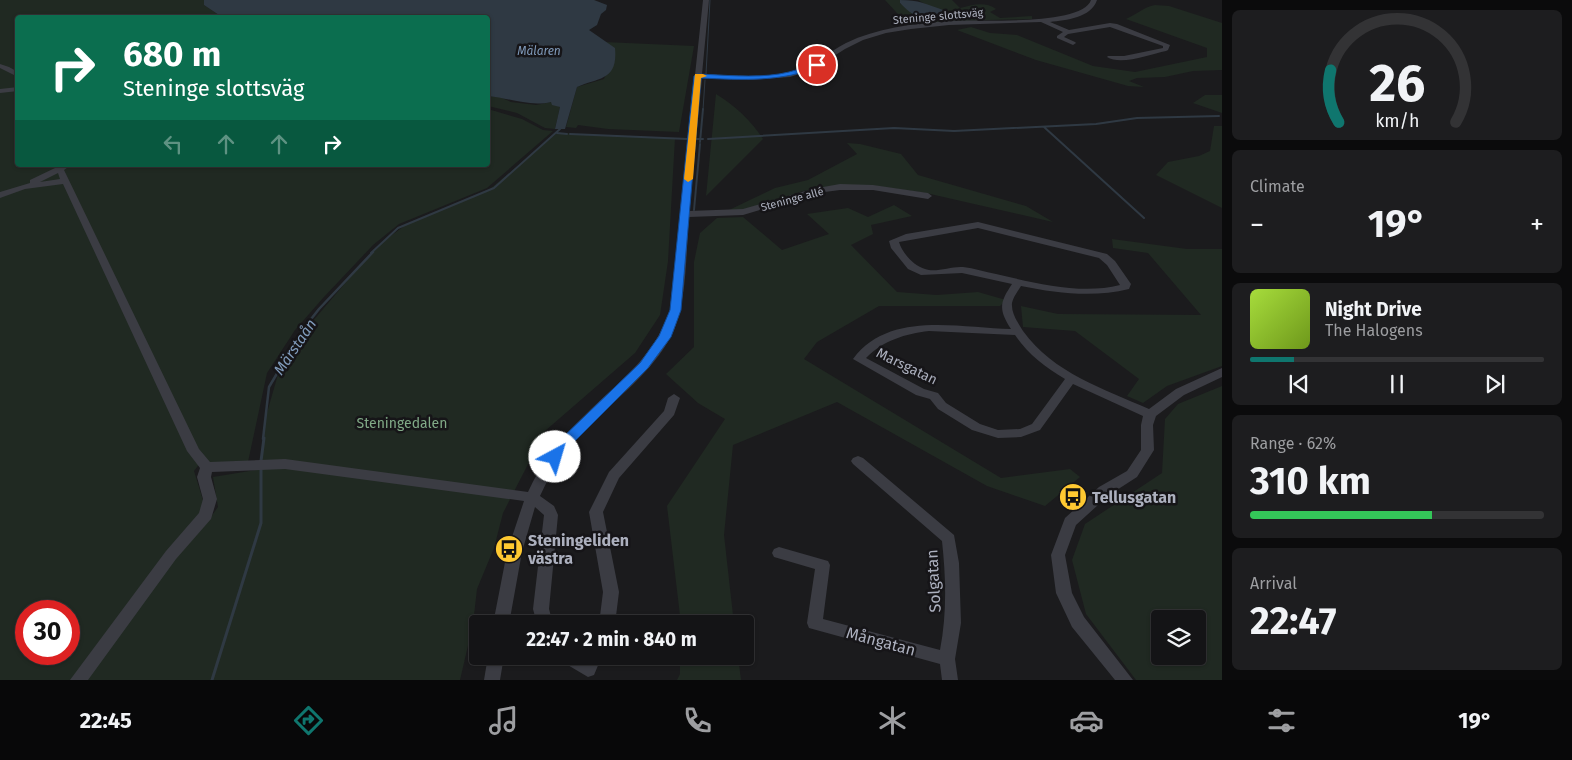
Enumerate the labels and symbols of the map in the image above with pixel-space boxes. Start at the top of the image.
street label: Steninge slottsväg [892,6,984,27]
water label: Mälaren [517,44,561,58]
pin [796,44,838,86]
street label: Steninge allé [759,185,825,214]
water label: Märstaån [270,316,320,378]
street label: Marsgatan [874,344,940,388]
park label: Steningedalen [357,415,447,432]
position arrow [528,430,580,482]
bus stop icon: Tellusgatan [1058,482,1088,512]
place label: Tellusgatan [1092,488,1176,507]
place label: Steningeliden västra [527,531,629,568]
bus stop icon: Steningeliden västra [494,534,524,564]
street label: Solgatan [922,549,945,613]
speed limit sign: 30 [15,600,80,665]
street label: Mångatan [844,623,918,660]

